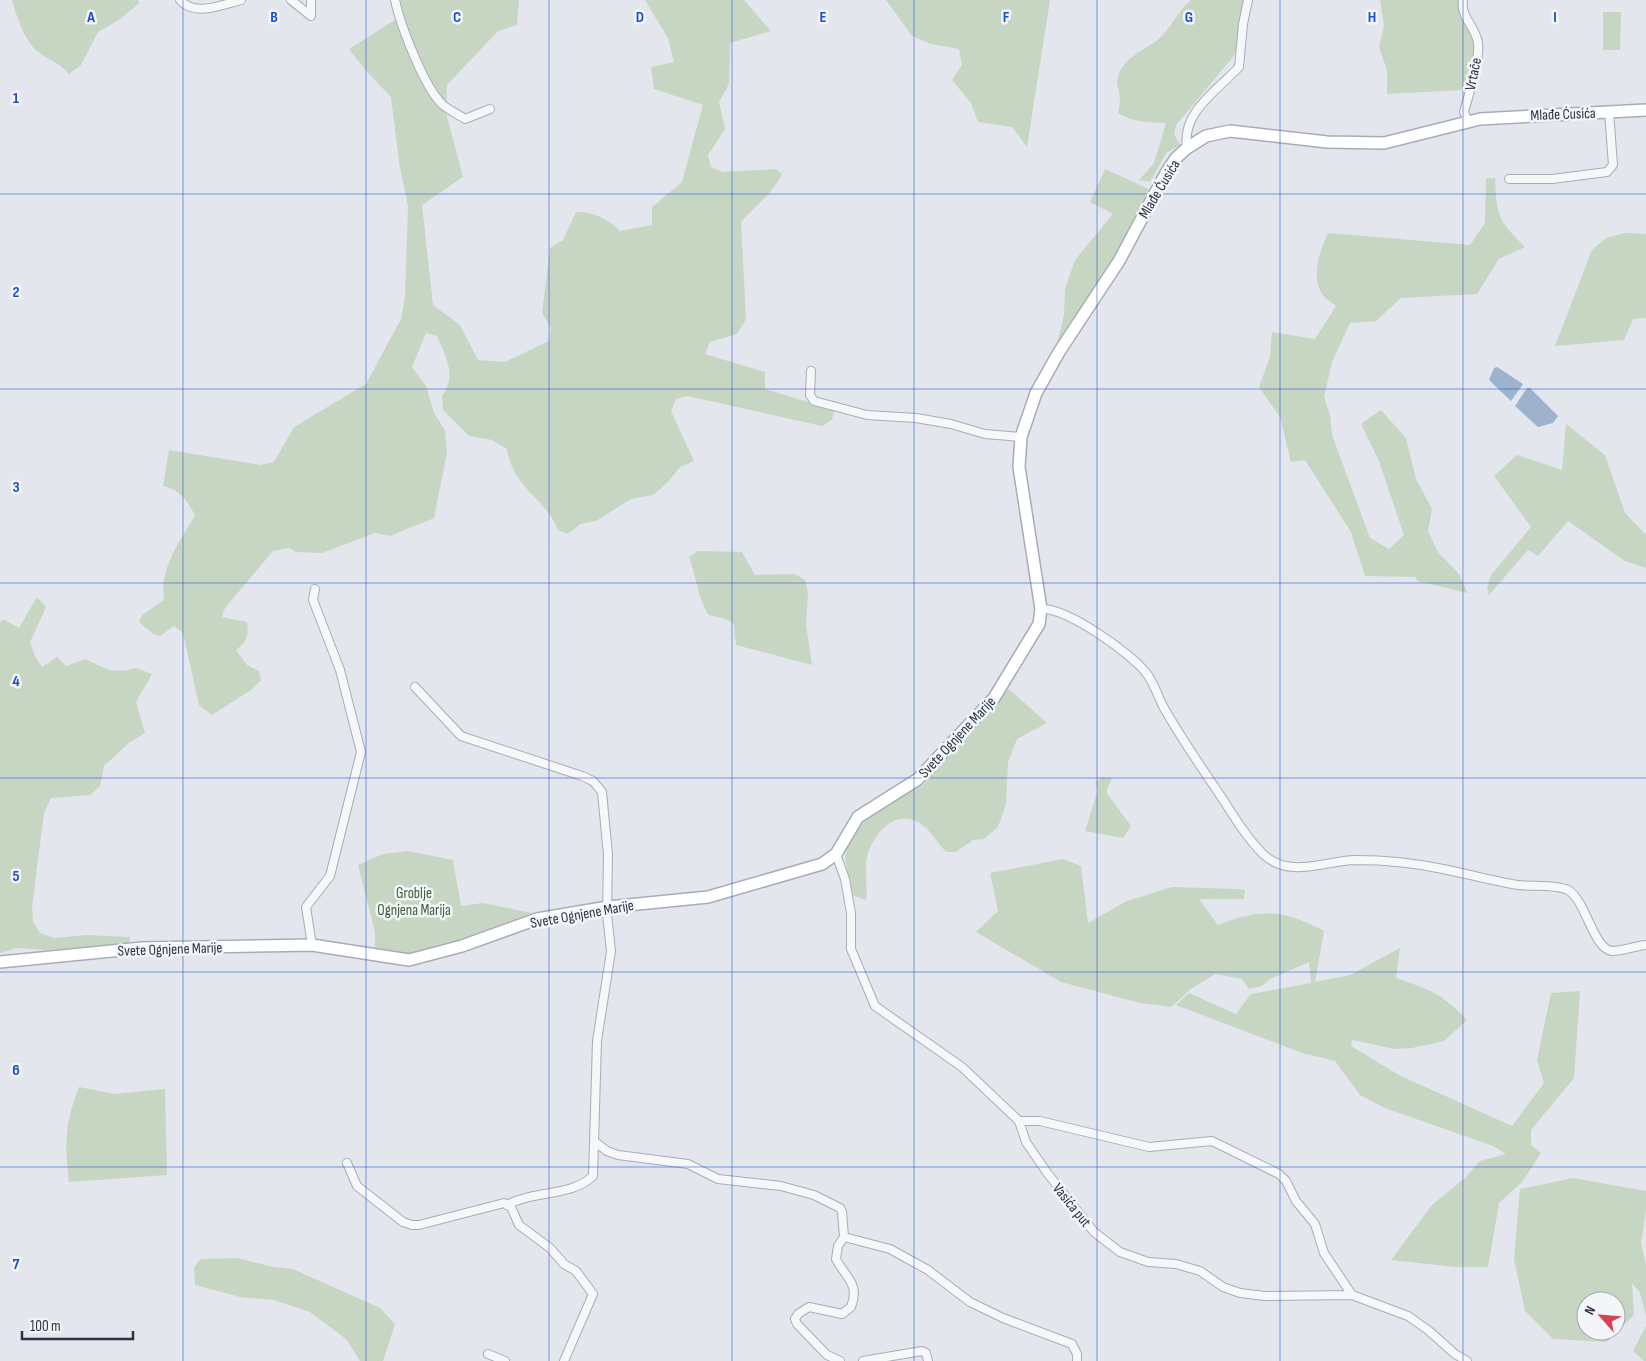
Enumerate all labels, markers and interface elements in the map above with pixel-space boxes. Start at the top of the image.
text: A [86,8,95,27]
text: B [270,8,278,27]
text: C [453,8,461,27]
text: D [636,8,644,27]
text: E [820,8,827,27]
text: F [1003,8,1010,27]
text: G [1185,8,1193,27]
text: H [1368,8,1376,27]
text: I [1553,8,1557,27]
street label: Vrtače [1461,56,1486,92]
text: 1 [13,89,20,108]
street label: Mlađe Ćusića [1530,104,1596,125]
street label: Mlađe Ćusića [1134,156,1185,222]
text: 2 [12,283,20,302]
text: 3 [12,478,20,497]
text: 4 [12,672,20,691]
street label: Svete Ognjene Marije [915,693,1000,782]
text: 5 [12,867,20,886]
park label: Groblje Ognjena Marija [377,884,451,920]
street label: Svete Ognjene Marije [529,896,635,933]
street label: Svete Ognjene Marije [117,938,223,961]
text: 6 [12,1061,20,1080]
street label: Vasića put [1048,1179,1095,1232]
text: 7 [13,1255,20,1274]
north arrow [1576,1291,1626,1341]
text: N [1581,1303,1599,1318]
scale bar [22,1308,134,1340]
text: 100 m [30,1317,61,1336]

